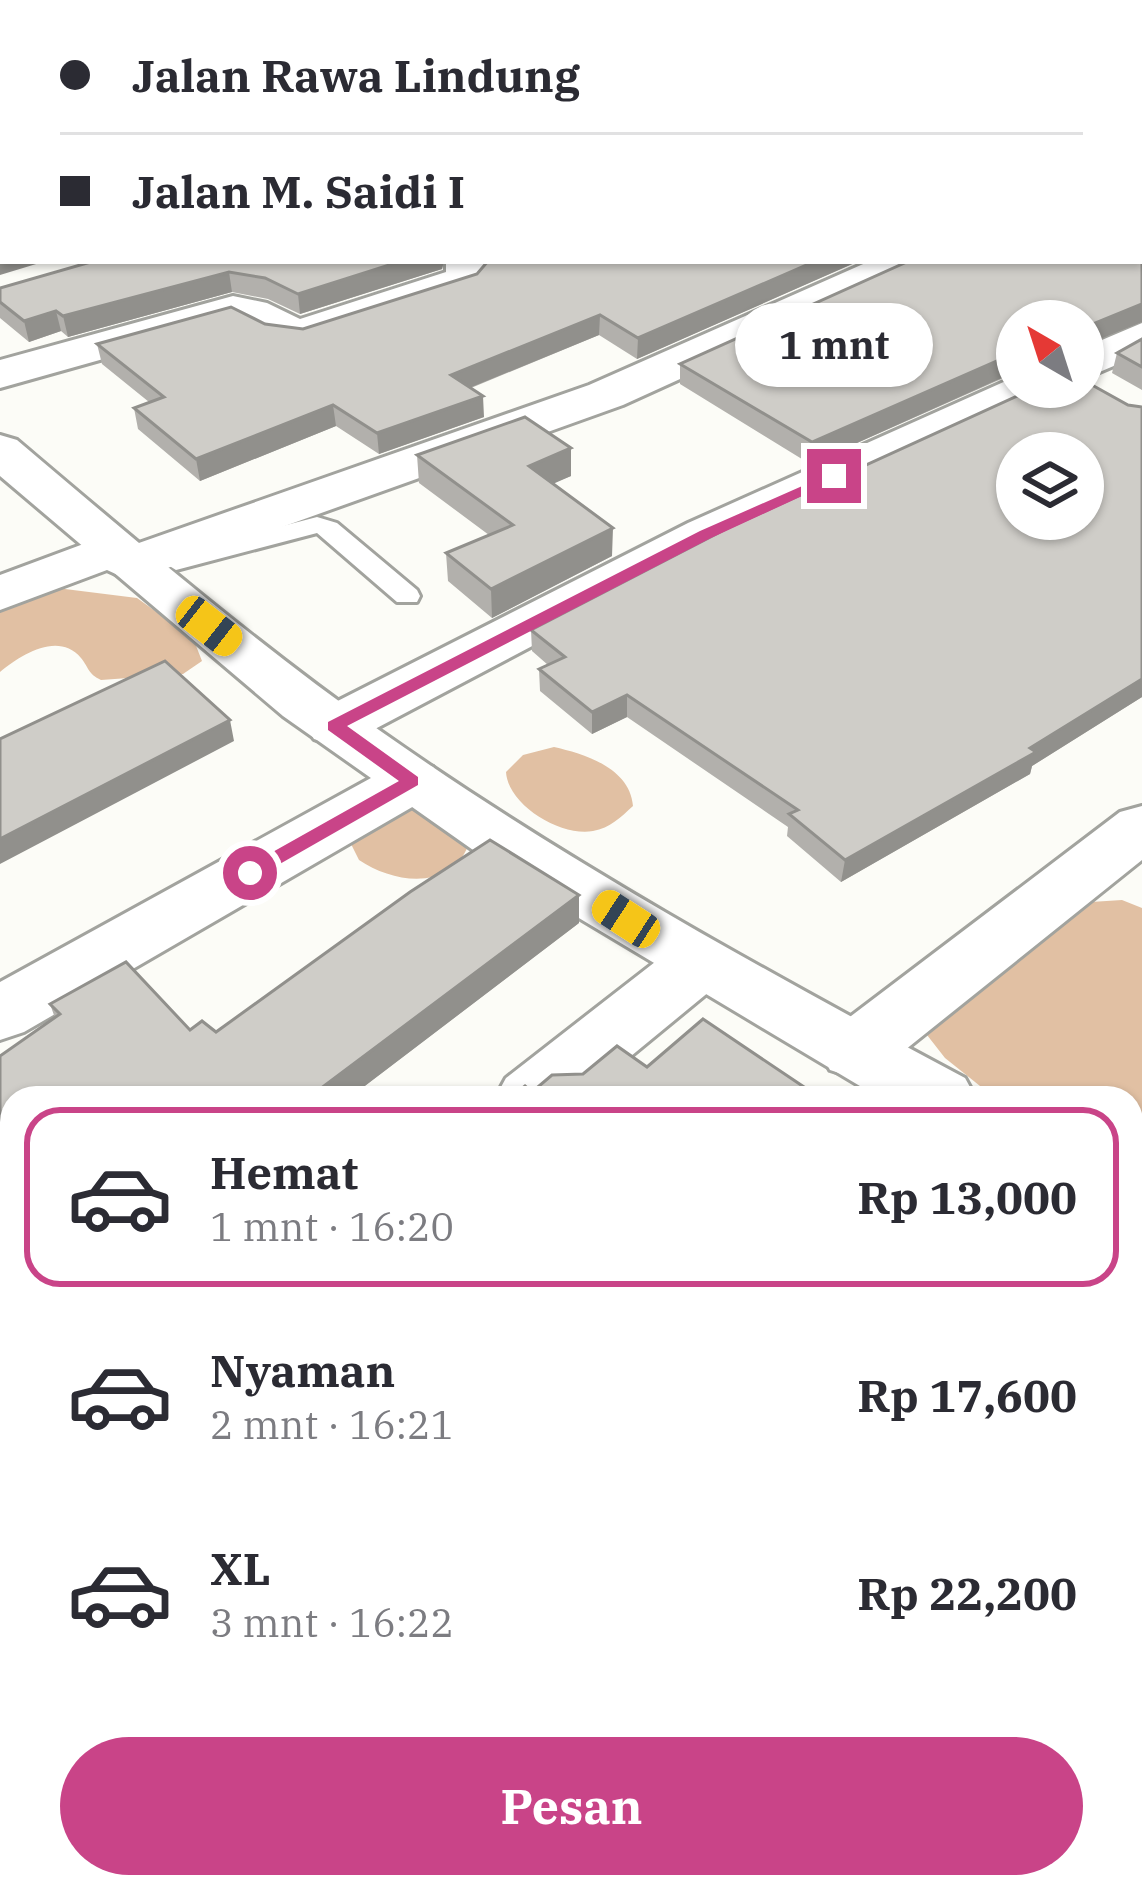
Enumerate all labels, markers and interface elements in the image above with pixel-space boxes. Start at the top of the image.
text: Jalan Rawa Lindung [132,46,580,104]
text: Jalan M. Saidi I [132,162,465,220]
north arrow [996,300,1104,408]
map controls [996,300,1104,540]
callout: 1 mnt [735,302,933,386]
text: 1 mnt [779,319,889,370]
button: layers [996,432,1104,540]
route end [807,449,861,503]
car [170,590,248,662]
route start [223,846,277,900]
car [586,884,666,954]
icon: car [66,1143,174,1251]
text: Hemat [210,1143,358,1201]
text: Rp 13,000 [857,1168,1077,1226]
text: 1 mnt · 16:20 [210,1201,454,1252]
icon: car [66,1341,174,1449]
text: Nyaman [210,1341,395,1399]
text: Rp 17,600 [857,1366,1077,1424]
text: 2 mnt · 16:21 [210,1399,454,1450]
icon: car [66,1539,174,1647]
text: XL [210,1539,271,1597]
text: Rp 22,200 [857,1564,1077,1622]
text: 3 mnt · 16:22 [210,1597,454,1648]
button: Pesan [60,1737,1083,1875]

